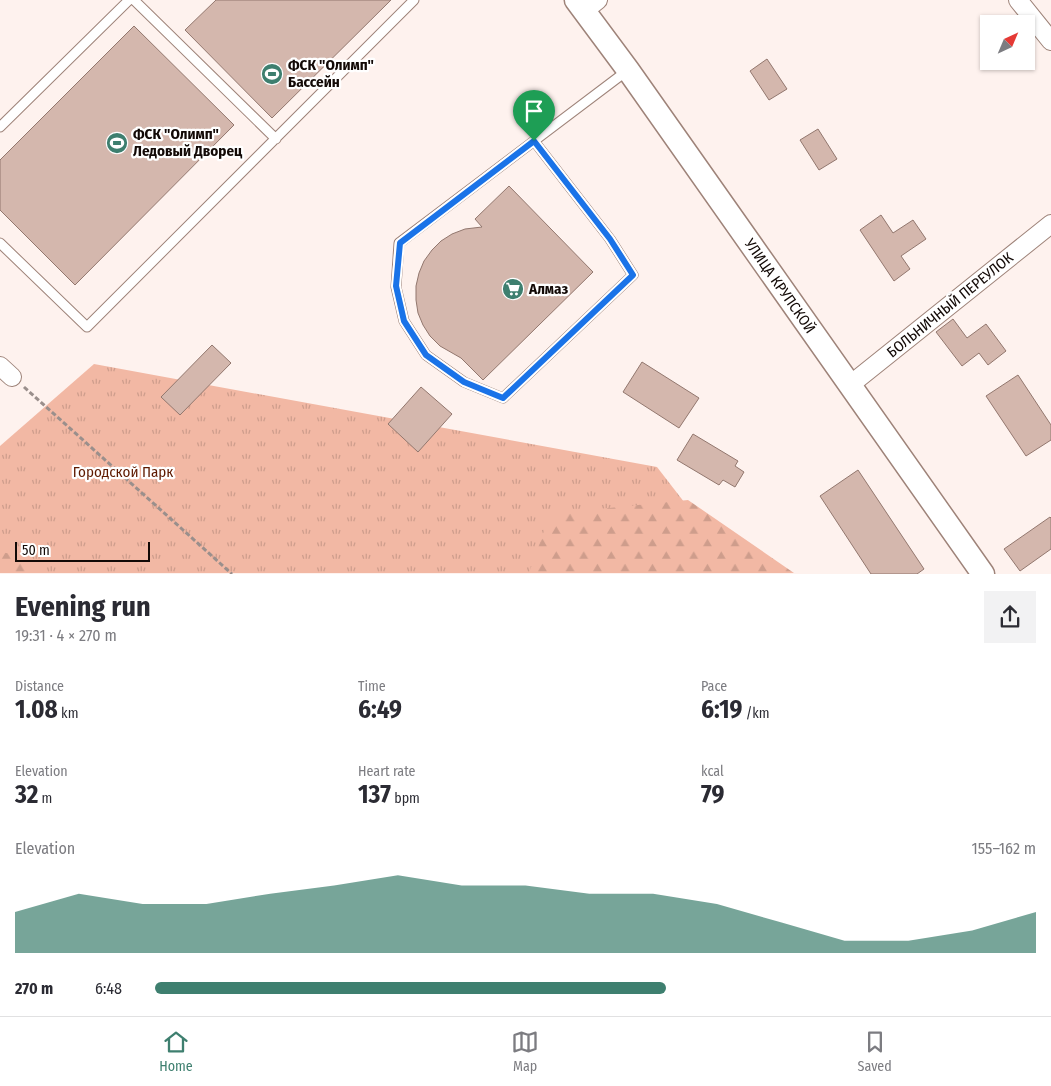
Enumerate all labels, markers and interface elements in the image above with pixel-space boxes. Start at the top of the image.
north arrow [980,15,1035,70]
map controls [980,15,1035,70]
place label: ФСК "Олимп" Бассейн [288,56,374,91]
sports icon: ФСК "Олимп" Бассейн [260,62,284,86]
pin [513,90,555,141]
icon: arrive [520,97,548,125]
place label: ФСК "Олимп" Ледовый Дворец [133,125,243,160]
sports icon: ФСК "Олимп" Ледовый Дворец [105,131,129,155]
street label: УЛИЦА КРУПСКОЙ [740,234,819,337]
street label: БОЛЬНИЧНЫЙ ПЕРЕУЛОК [883,249,1017,361]
supermarket icon: Алмаз [501,277,525,301]
place label: Алмаз [528,280,569,298]
park label: Городской Парк [73,463,173,481]
scale bar [15,538,150,562]
text: 50 m [22,542,50,559]
text: Evening run [15,590,151,623]
button: share [984,591,1036,643]
text: 19:31 · 4 × 270 m [15,626,117,645]
text: Distance [15,678,64,695]
text: Time [358,678,386,695]
text: Pace [701,678,727,695]
text: 1.08 [15,695,58,725]
text: 6:49 [358,695,402,725]
text: 6:19 [701,695,742,725]
text: km [58,705,78,722]
text: /km [742,705,770,722]
text: Elevation [15,763,68,780]
text: Heart rate [358,763,415,780]
text: kcal [701,763,724,780]
text: 32 [15,780,38,810]
text: 137 [358,780,391,810]
text: 79 [701,780,724,810]
text: m [38,790,52,807]
text: bpm [391,790,420,807]
text: Elevation [15,839,75,858]
text: 155–162 m [972,839,1036,858]
text: 270 m [15,979,53,998]
text: 6:48 [95,979,122,998]
tab: Home [159,1028,193,1075]
tab: Map [511,1028,539,1075]
tab: Saved [858,1028,892,1075]

